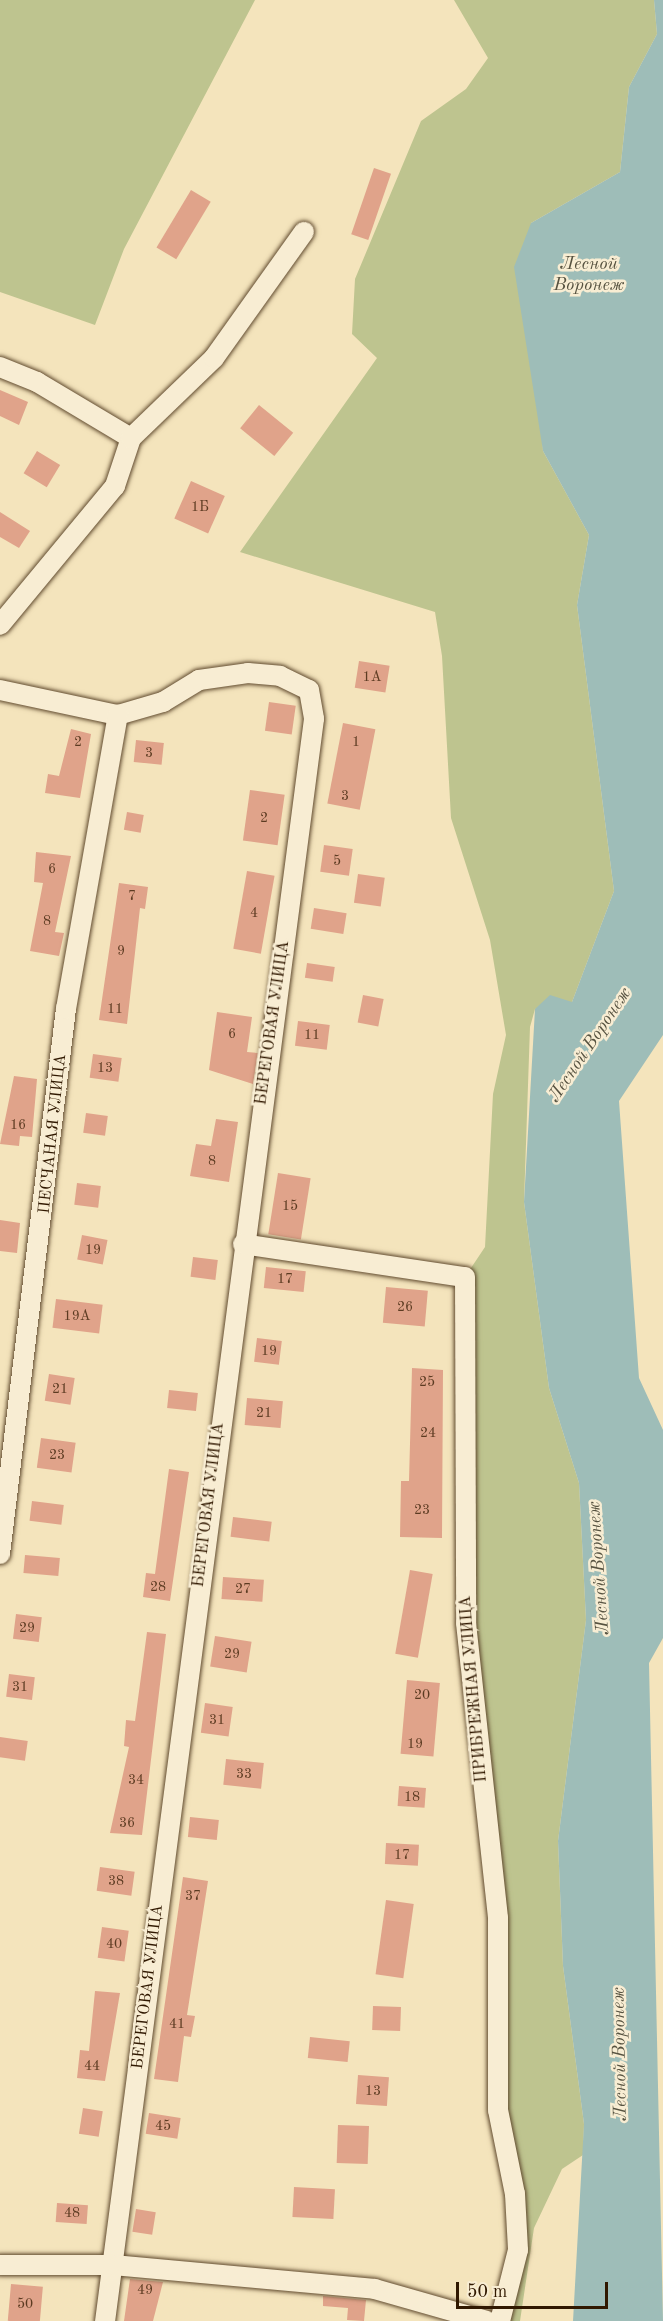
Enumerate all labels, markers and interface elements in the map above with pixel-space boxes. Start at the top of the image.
water label: Лесной Воронеж [553,254,625,296]
house number: 1Б [191,499,209,515]
house number: 1А [363,669,381,685]
house number: 2 [74,734,82,750]
house number: 1 [352,734,360,750]
house number: 3 [145,745,153,761]
house number: 3 [341,788,349,804]
house number: 2 [260,810,268,826]
house number: 5 [333,853,341,869]
house number: 6 [48,861,56,877]
house number: 7 [128,888,136,904]
house number: 4 [250,905,258,921]
house number: 8 [43,913,51,929]
street label: БЕРЕГОВАЯ УЛИЦА [252,940,294,1106]
house number: 9 [117,943,125,959]
water label: Лесной Воронеж [544,983,636,1107]
house number: 11 [107,1001,123,1017]
house number: 6 [228,1026,236,1042]
house number: 11 [304,1027,320,1043]
street label: ПЕСЧАНАЯ УЛИЦА [35,1053,71,1215]
house number: 13 [97,1060,113,1076]
house number: 16 [10,1117,26,1133]
house number: 8 [208,1153,216,1169]
house number: 15 [282,1198,298,1214]
house number: 19 [85,1242,101,1258]
house number: 17 [277,1271,293,1287]
house number: 26 [397,1299,413,1315]
house number: 19А [64,1308,90,1324]
house number: 19 [261,1343,277,1359]
house number: 25 [419,1374,435,1390]
house number: 21 [52,1381,68,1397]
house number: 21 [256,1405,272,1421]
street label: БЕРЕГОВАЯ УЛИЦА [189,1422,229,1588]
house number: 24 [420,1425,436,1441]
house number: 23 [49,1447,65,1463]
water label: Лесной Воронеж [584,1500,614,1636]
house number: 23 [414,1502,430,1518]
house number: 28 [150,1579,166,1595]
house number: 27 [235,1581,251,1597]
street label: ПРИБРЕЖНАЯ УЛИЦА [456,1595,492,1783]
house number: 29 [19,1620,35,1636]
house number: 29 [224,1646,240,1662]
house number: 31 [12,1679,28,1695]
house number: 20 [414,1687,430,1703]
house number: 31 [209,1712,225,1728]
house number: 19 [407,1736,423,1752]
house number: 33 [236,1766,252,1782]
house number: 34 [128,1772,144,1788]
house number: 18 [404,1789,420,1805]
house number: 36 [119,1815,135,1831]
house number: 17 [394,1847,410,1863]
house number: 38 [108,1873,124,1889]
house number: 37 [185,1888,201,1904]
street label: БЕРЕГОВАЯ УЛИЦА [128,1904,168,2070]
house number: 40 [106,1936,122,1952]
water label: Лесной Воронеж [608,1987,632,2121]
house number: 41 [169,2016,185,2032]
house number: 44 [84,2058,100,2074]
house number: 13 [365,2083,381,2099]
house number: 45 [155,2118,171,2134]
house number: 48 [64,2205,80,2221]
scale bar [459,2270,610,2308]
house number: 49 [137,2282,153,2298]
text: 50 m [467,2283,507,2301]
house number: 50 [17,2296,33,2312]

